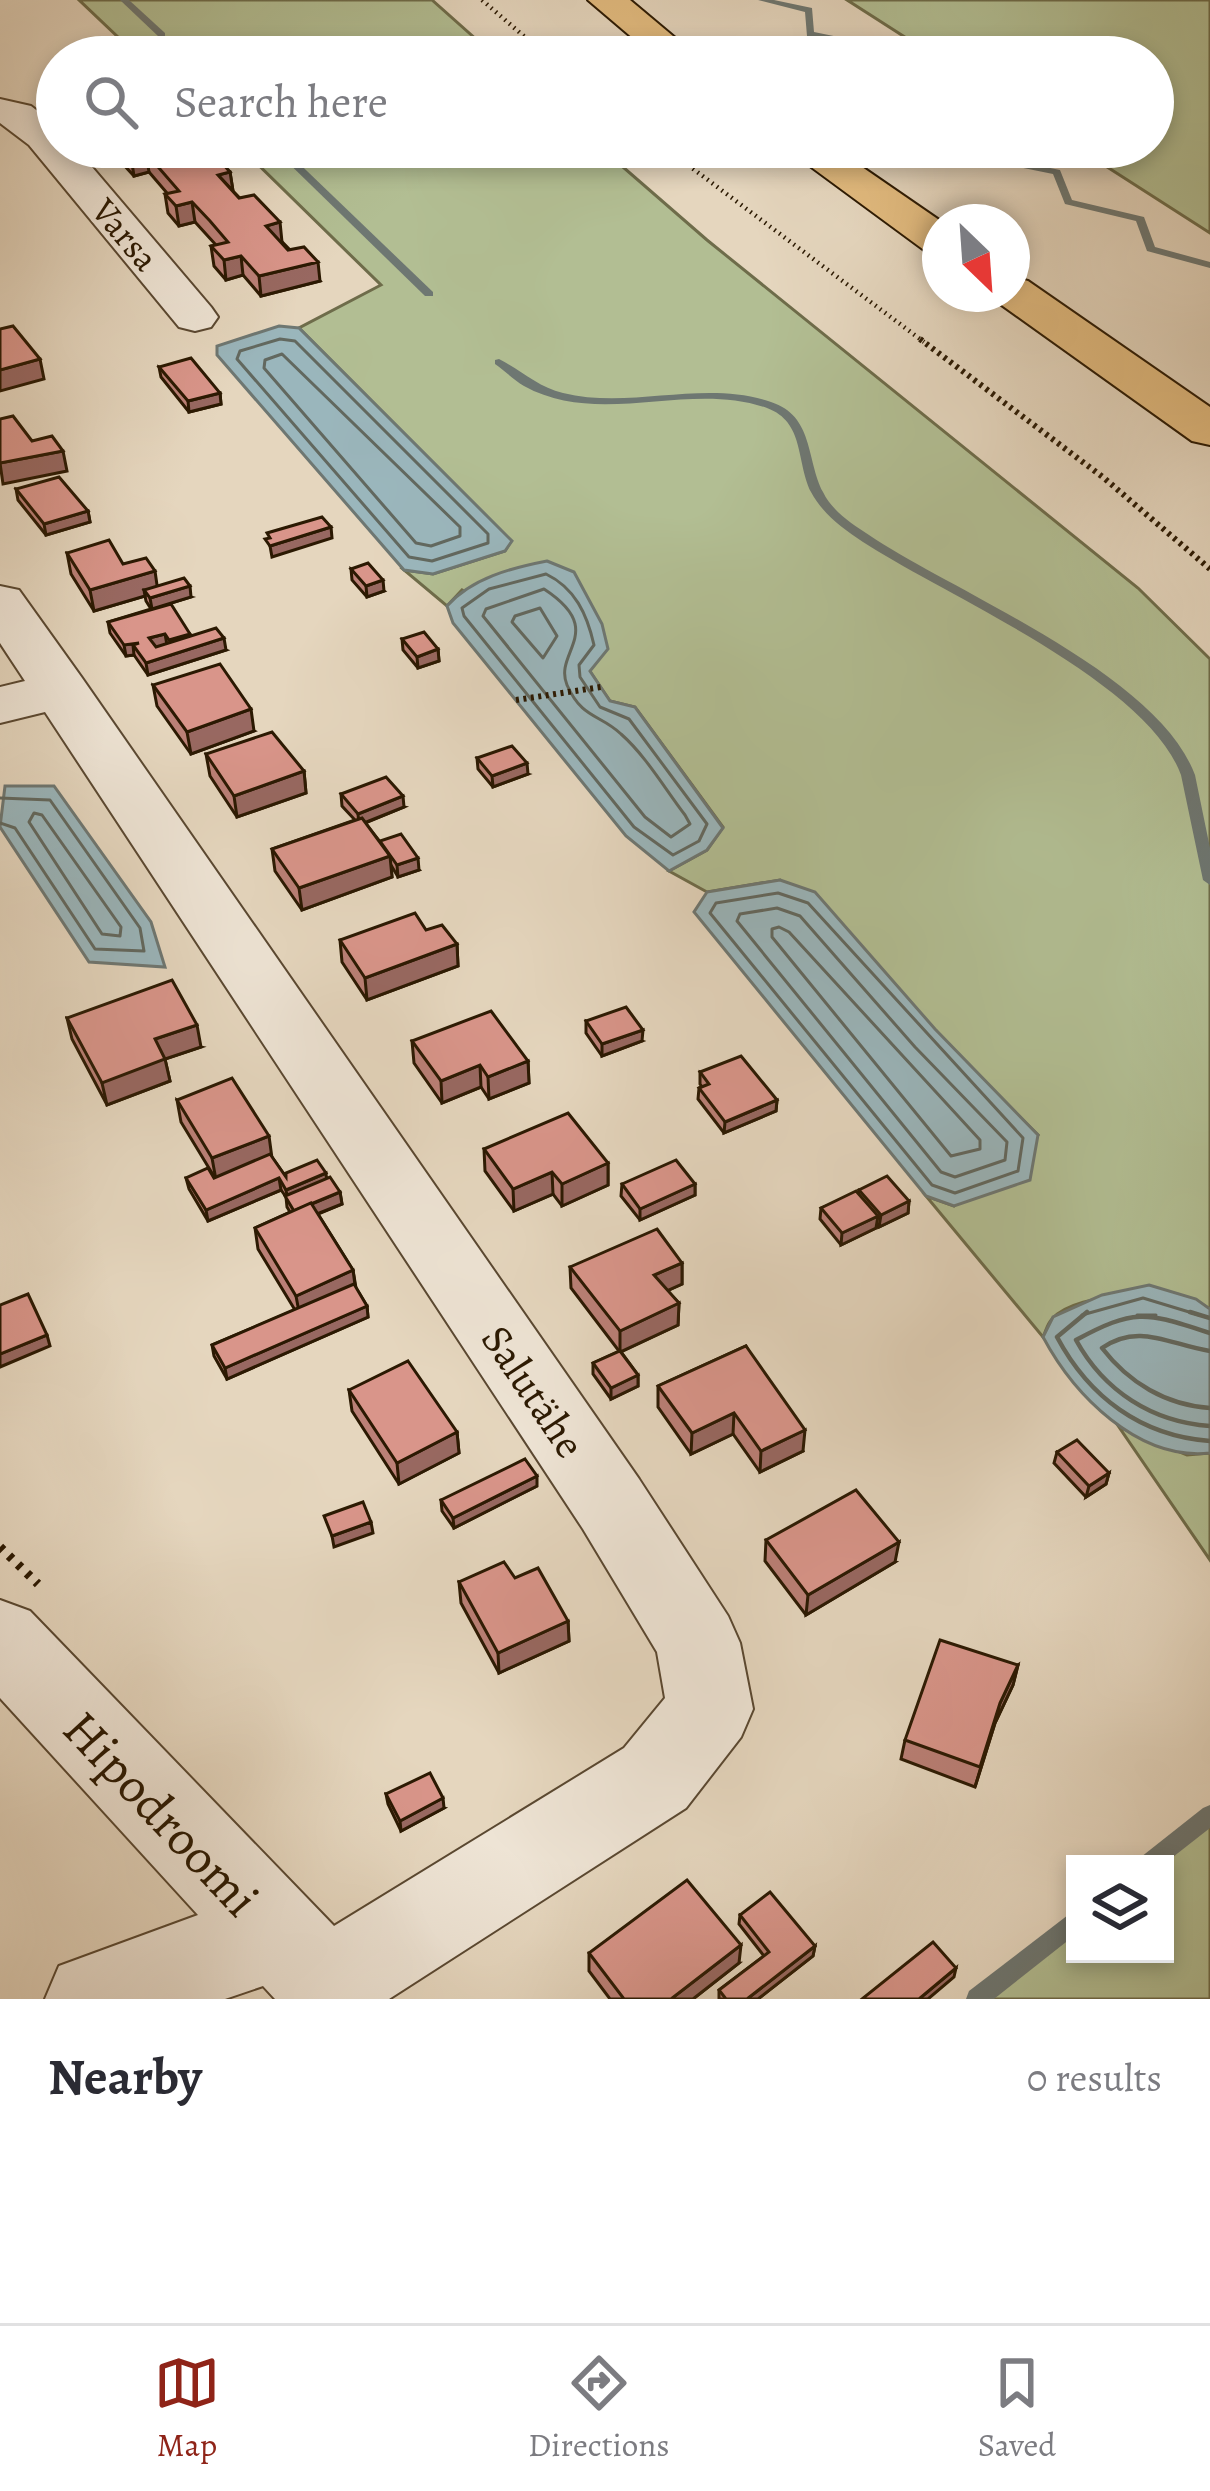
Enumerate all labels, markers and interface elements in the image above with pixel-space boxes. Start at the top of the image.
search box [36,36,1174,168]
icon: search [78,69,144,135]
text: Search here [174,71,388,133]
street label: Varsa [80,187,171,281]
north arrow [922,204,1030,312]
street label: Salutähe [468,1314,599,1469]
street label: Hipodroomi [47,1695,275,1932]
map controls [1066,1855,1174,1963]
button: layers [1066,1855,1174,1963]
text: Nearby [48,2042,202,2112]
text: 0 results [1027,2051,1162,2104]
tab: Map [154,2350,220,2467]
tab: Directions [528,2350,670,2467]
tab: Saved [978,2350,1056,2467]

